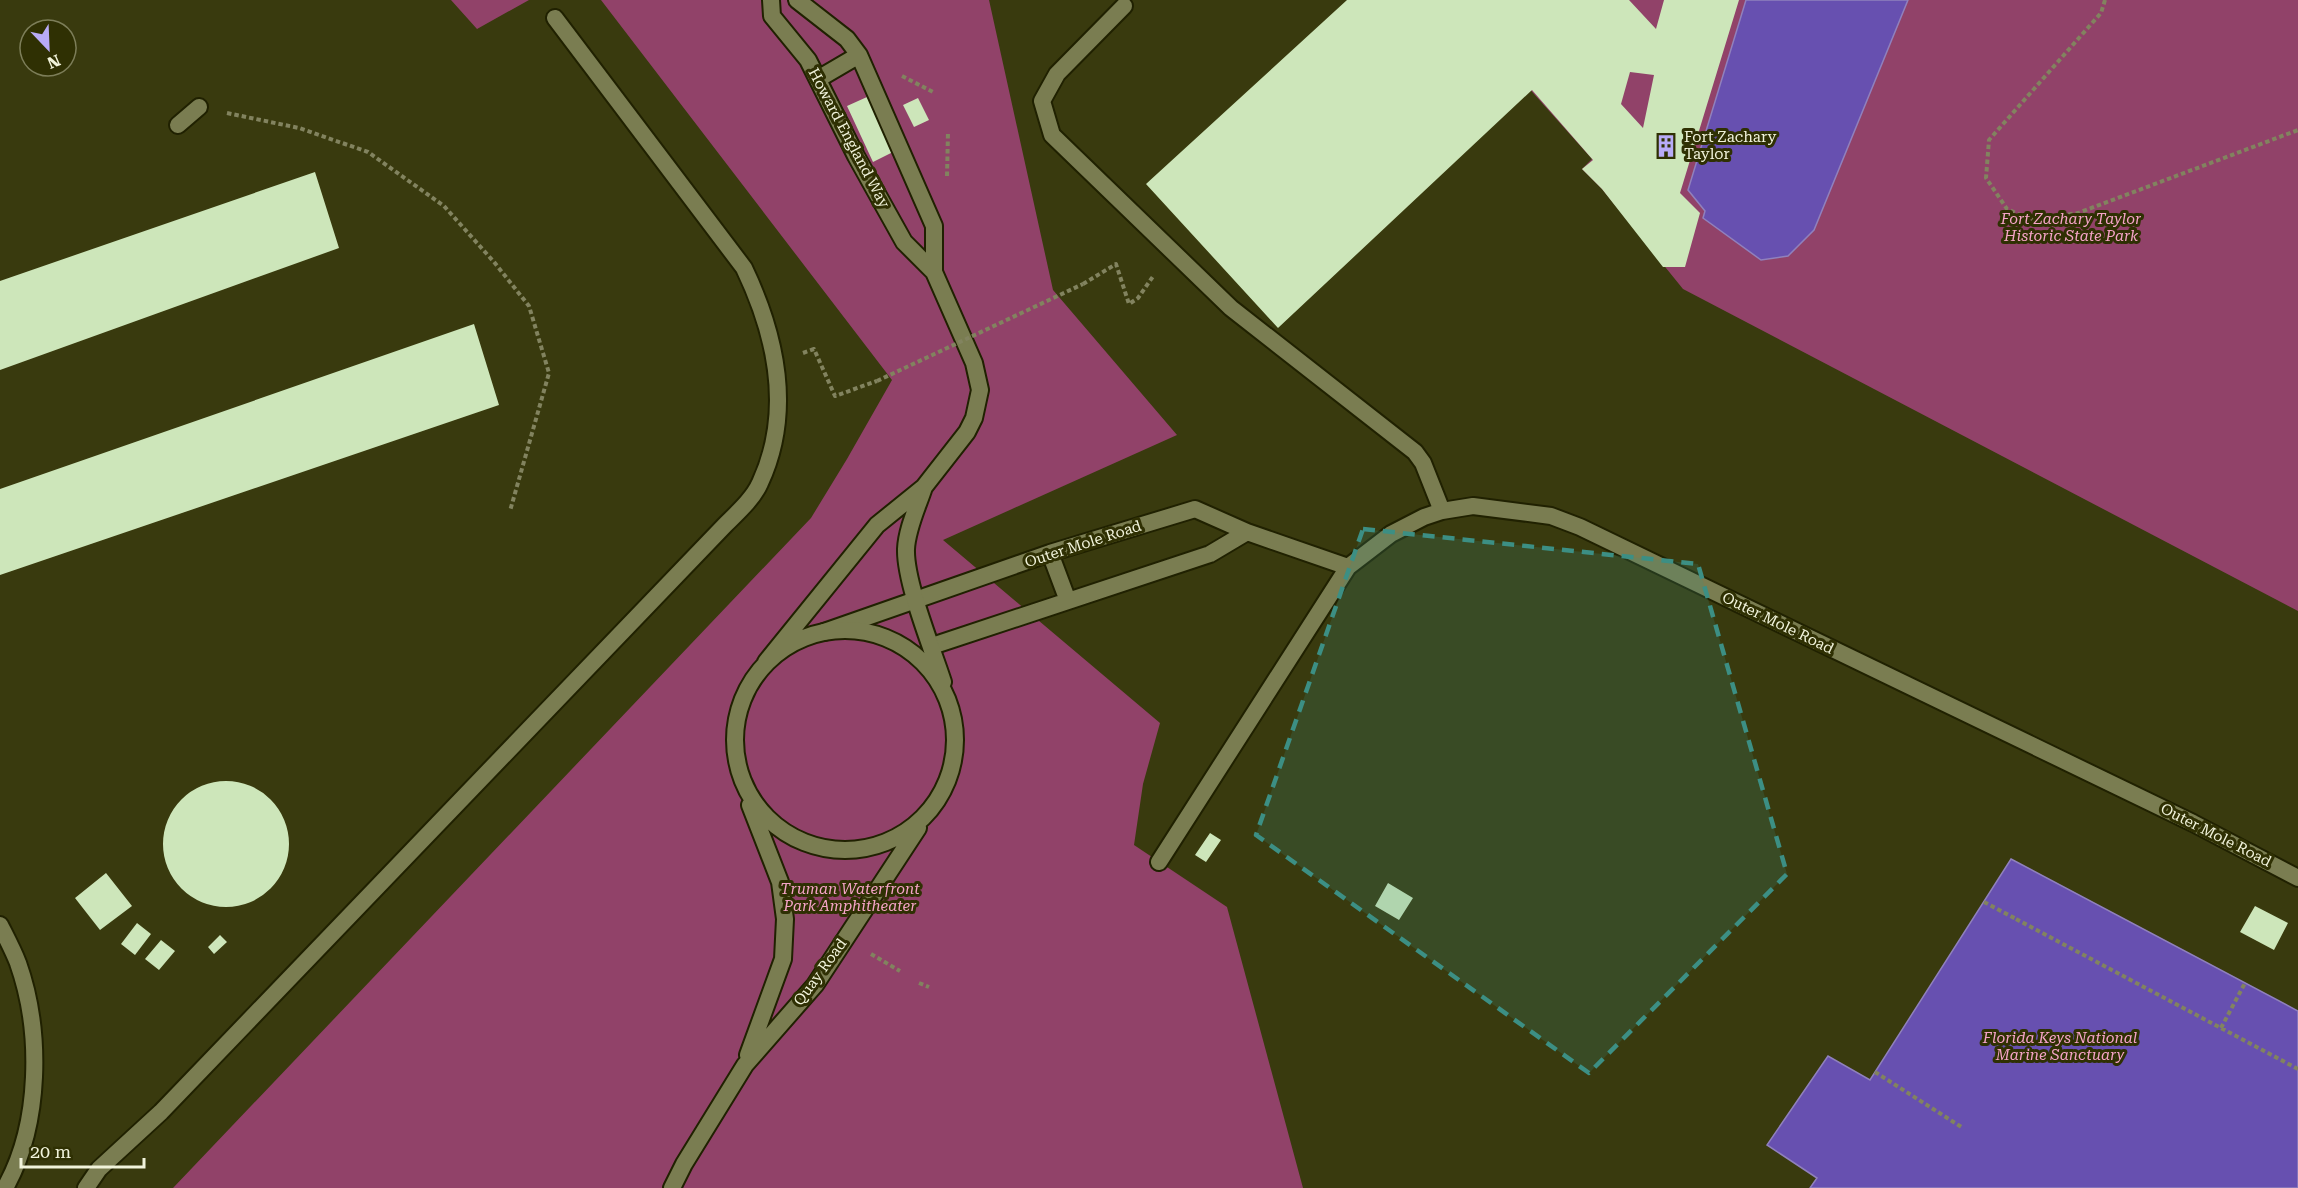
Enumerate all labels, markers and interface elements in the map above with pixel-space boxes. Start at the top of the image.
north arrow [18,18,78,78]
text: N [44,50,63,73]
street label: Howard England Way [804,65,894,211]
place label: Fort Zachary Taylor [1684,128,1776,163]
building icon: Fort Zachary Taylor [1653,133,1679,159]
park label: Fort Zachary Taylor Historic State Park [2000,210,2142,245]
street label: Outer Mole Road [1022,517,1144,571]
street label: Outer Mole Road [1719,588,1837,658]
street label: Outer Mole Road [2158,799,2275,871]
park label: Truman Waterfront Park Amphitheater [780,880,920,915]
street label: Quay Road [790,935,851,1009]
park label: Florida Keys National Marine Sanctuary [1982,1029,2138,1064]
scale bar [21,1131,144,1169]
text: 20 m [30,1141,71,1162]

